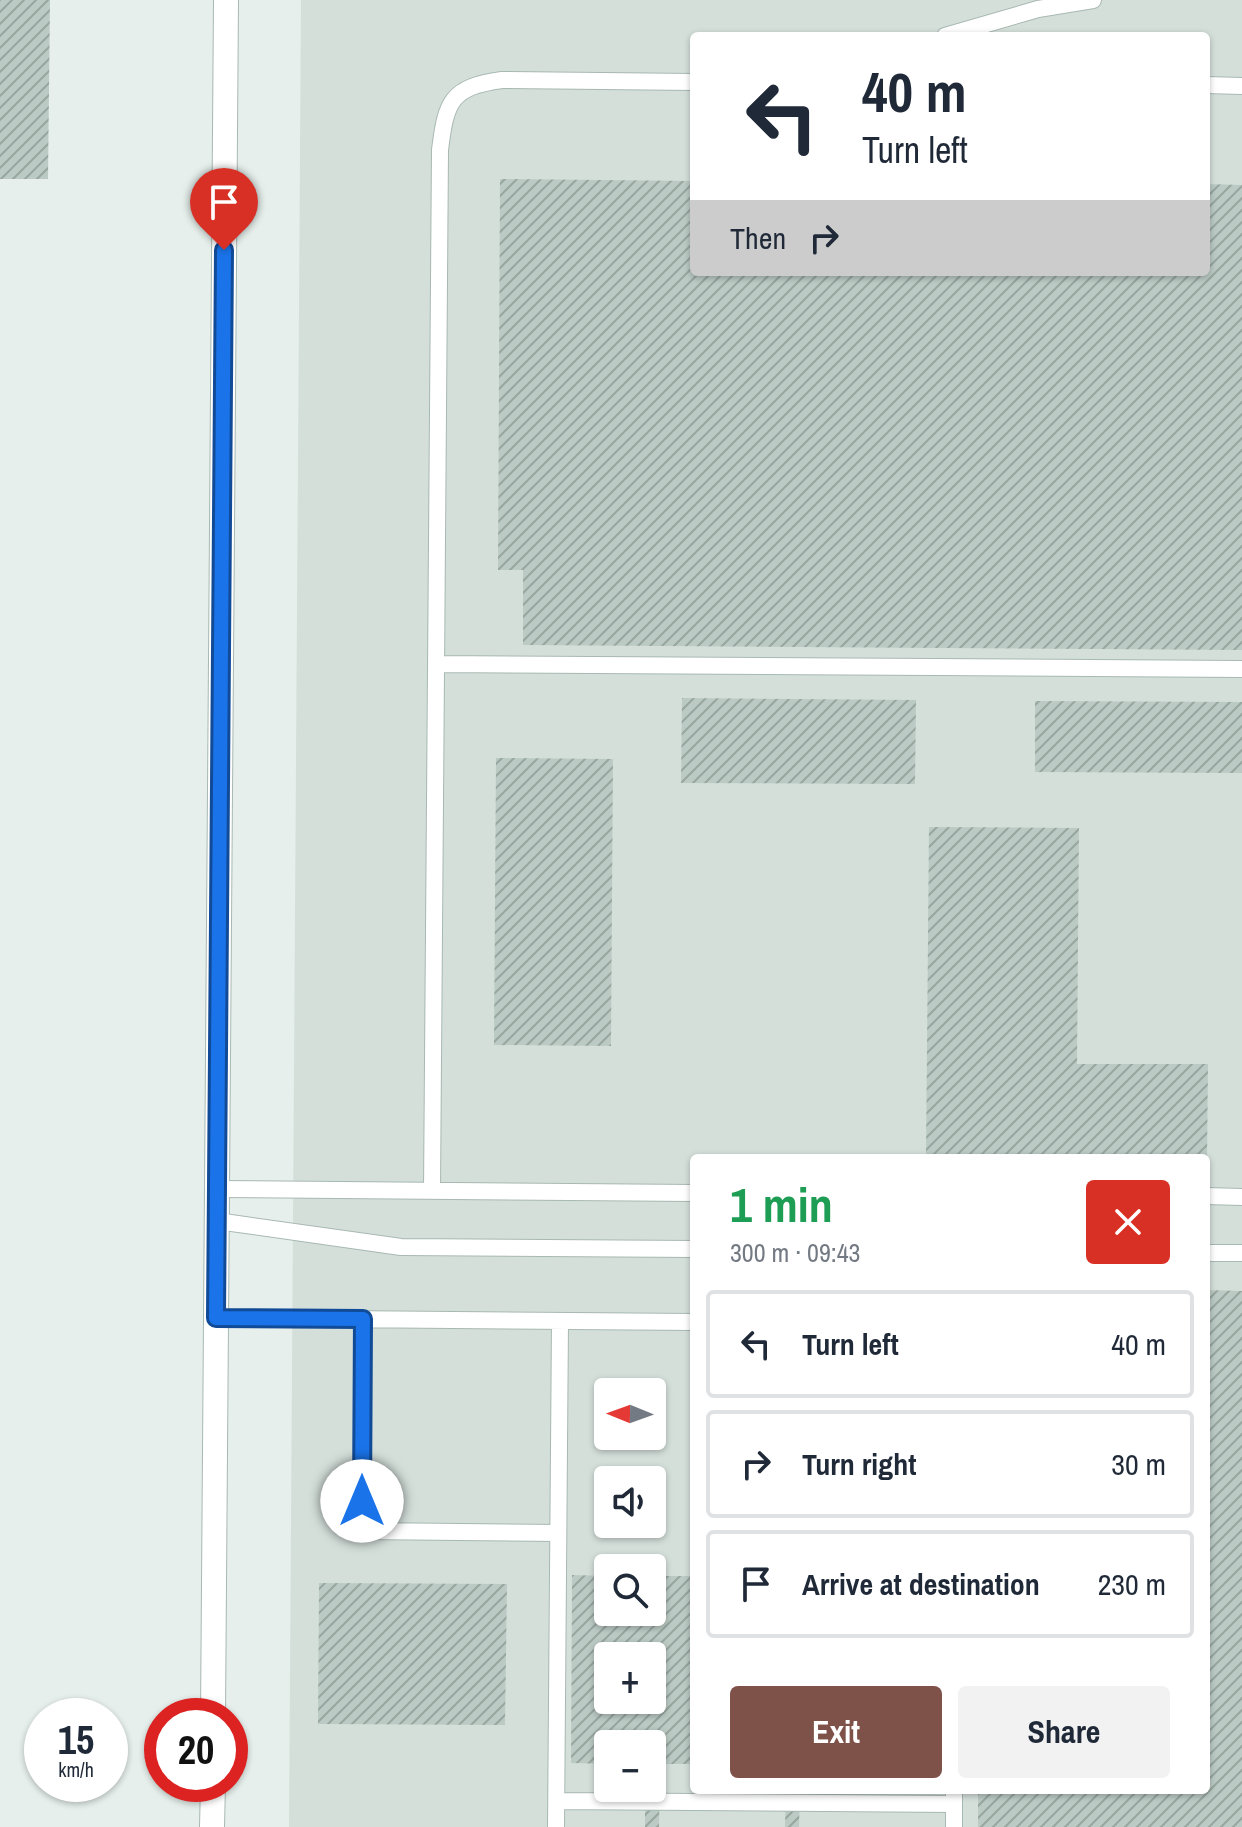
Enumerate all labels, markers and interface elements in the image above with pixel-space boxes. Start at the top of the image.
text: 40 m [862,54,967,129]
icon: left [730,64,834,168]
text: Turn left [862,126,968,174]
pin [190,168,258,250]
icon: arrive [202,180,246,224]
icon: right [802,216,846,260]
text: Then [730,218,786,258]
text: 1 min [730,1172,833,1237]
button: close [1086,1180,1170,1264]
text: 300 m · 09:43 [730,1235,860,1270]
icon: left [734,1322,778,1366]
text: Turn left [802,1324,899,1364]
text: 40 m [1111,1324,1166,1364]
north arrow [594,1378,666,1450]
map controls [594,1378,666,1802]
icon: right [734,1442,778,1486]
text: Turn right [802,1444,916,1484]
text: 30 m [1111,1444,1166,1484]
position arrow [320,1459,404,1543]
button: sound [594,1466,666,1538]
button: search [594,1554,666,1626]
icon: arrive [734,1562,778,1606]
text: Arrive at destination [802,1564,1040,1604]
text: 230 m [1098,1564,1166,1604]
button: + [594,1642,666,1714]
button: Exit [730,1686,942,1778]
button: Share [958,1686,1170,1778]
speed limit sign: 20 [144,1698,248,1802]
text: 15 [58,1713,94,1766]
button: − [594,1730,666,1802]
text: km/h [58,1756,94,1783]

